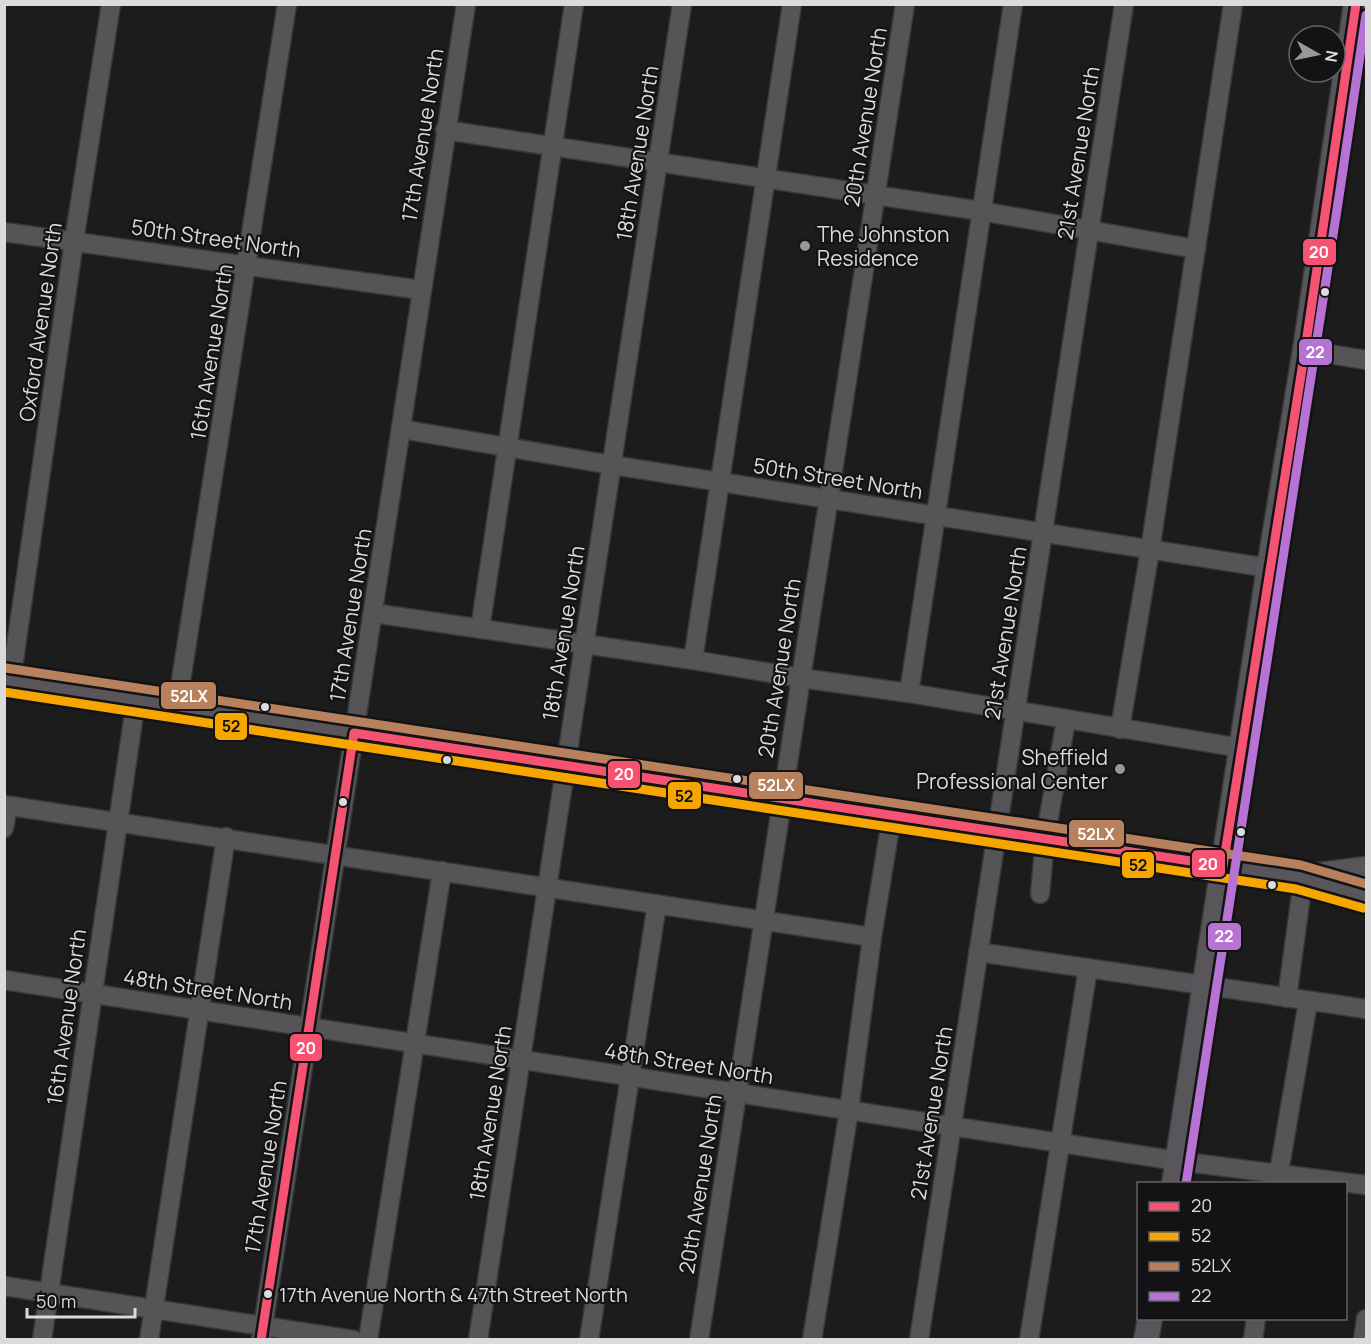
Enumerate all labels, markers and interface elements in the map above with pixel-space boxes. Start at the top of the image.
north arrow [1287,24,1347,84]
street label: 20th Avenue North [837,25,893,209]
street label: 17th Avenue North [394,46,450,224]
text: N [1320,49,1344,64]
street label: 18th Avenue North [609,63,665,243]
street label: 21st Avenue North [1050,64,1106,242]
street label: 50th Street North [129,212,303,264]
place label: The Johnston Residence [817,220,950,272]
street label: Oxford Avenue North [12,221,68,423]
line badge: 20 [1302,238,1337,266]
marker: The Johnston Residence [798,239,812,253]
text: 20 [1309,241,1329,263]
street label: 16th Avenue North [183,262,239,442]
unlabelled marker [1319,286,1331,298]
line badge: 22 [1298,338,1333,366]
text: 22 [1305,341,1325,363]
street label: 50th Street North [751,451,925,505]
street label: 17th Avenue North [322,526,378,704]
street label: 18th Avenue North [535,543,591,723]
street label: 21st Avenue North [977,544,1033,722]
street label: 20th Avenue North [751,576,807,760]
line badge: 52LX [160,681,217,710]
text: 52LX [170,685,208,707]
unlabelled marker [259,701,271,713]
line badge: 52 [214,712,248,741]
text: 52 [222,715,240,737]
place label: Sheffield Professional Center [916,743,1108,795]
unlabelled marker [441,754,453,766]
line badge: 20 [607,760,641,789]
marker: Sheffield Professional Center [1113,762,1127,776]
text: 20 [614,763,634,785]
line badge: 52LX [748,771,804,800]
unlabelled marker [731,773,743,785]
text: 52LX [757,774,795,796]
line badge: 52 [667,781,702,810]
text: 52 [675,785,693,807]
unlabelled marker [337,796,349,808]
line badge: 52LX [1068,819,1125,848]
text: 52LX [1077,823,1115,845]
unlabelled marker [1235,826,1247,838]
line badge: 20 [1191,849,1226,878]
line badge: 52 [1121,851,1155,879]
text: 20 [1198,853,1218,875]
text: 52 [1129,854,1147,876]
unlabelled marker [1266,879,1278,891]
line badge: 22 [1207,922,1242,951]
text: 22 [1214,925,1234,947]
street label: 16th Avenue North [40,927,92,1107]
street label: 48th Street North [121,962,295,1016]
street label: 18th Avenue North [462,1023,518,1203]
street label: 21st Avenue North [903,1024,959,1202]
line badge: 20 [289,1033,323,1062]
street label: 48th Street North [602,1036,776,1090]
text: 20 [296,1037,316,1059]
street label: 17th Avenue North [237,1078,293,1256]
street label: 20th Avenue North [672,1092,728,1276]
legend [1137,1182,1347,1320]
text: 20 [1191,1193,1212,1217]
text: 52 [1191,1223,1211,1247]
text: 52LX [1191,1253,1231,1277]
scale bar [27,1281,135,1319]
place label: 17th Avenue North & 47th Street North [279,1281,628,1308]
text: 22 [1191,1283,1212,1307]
marker: 17th Avenue North & 47th Street North [262,1288,274,1300]
text: 50 m [36,1289,76,1313]

